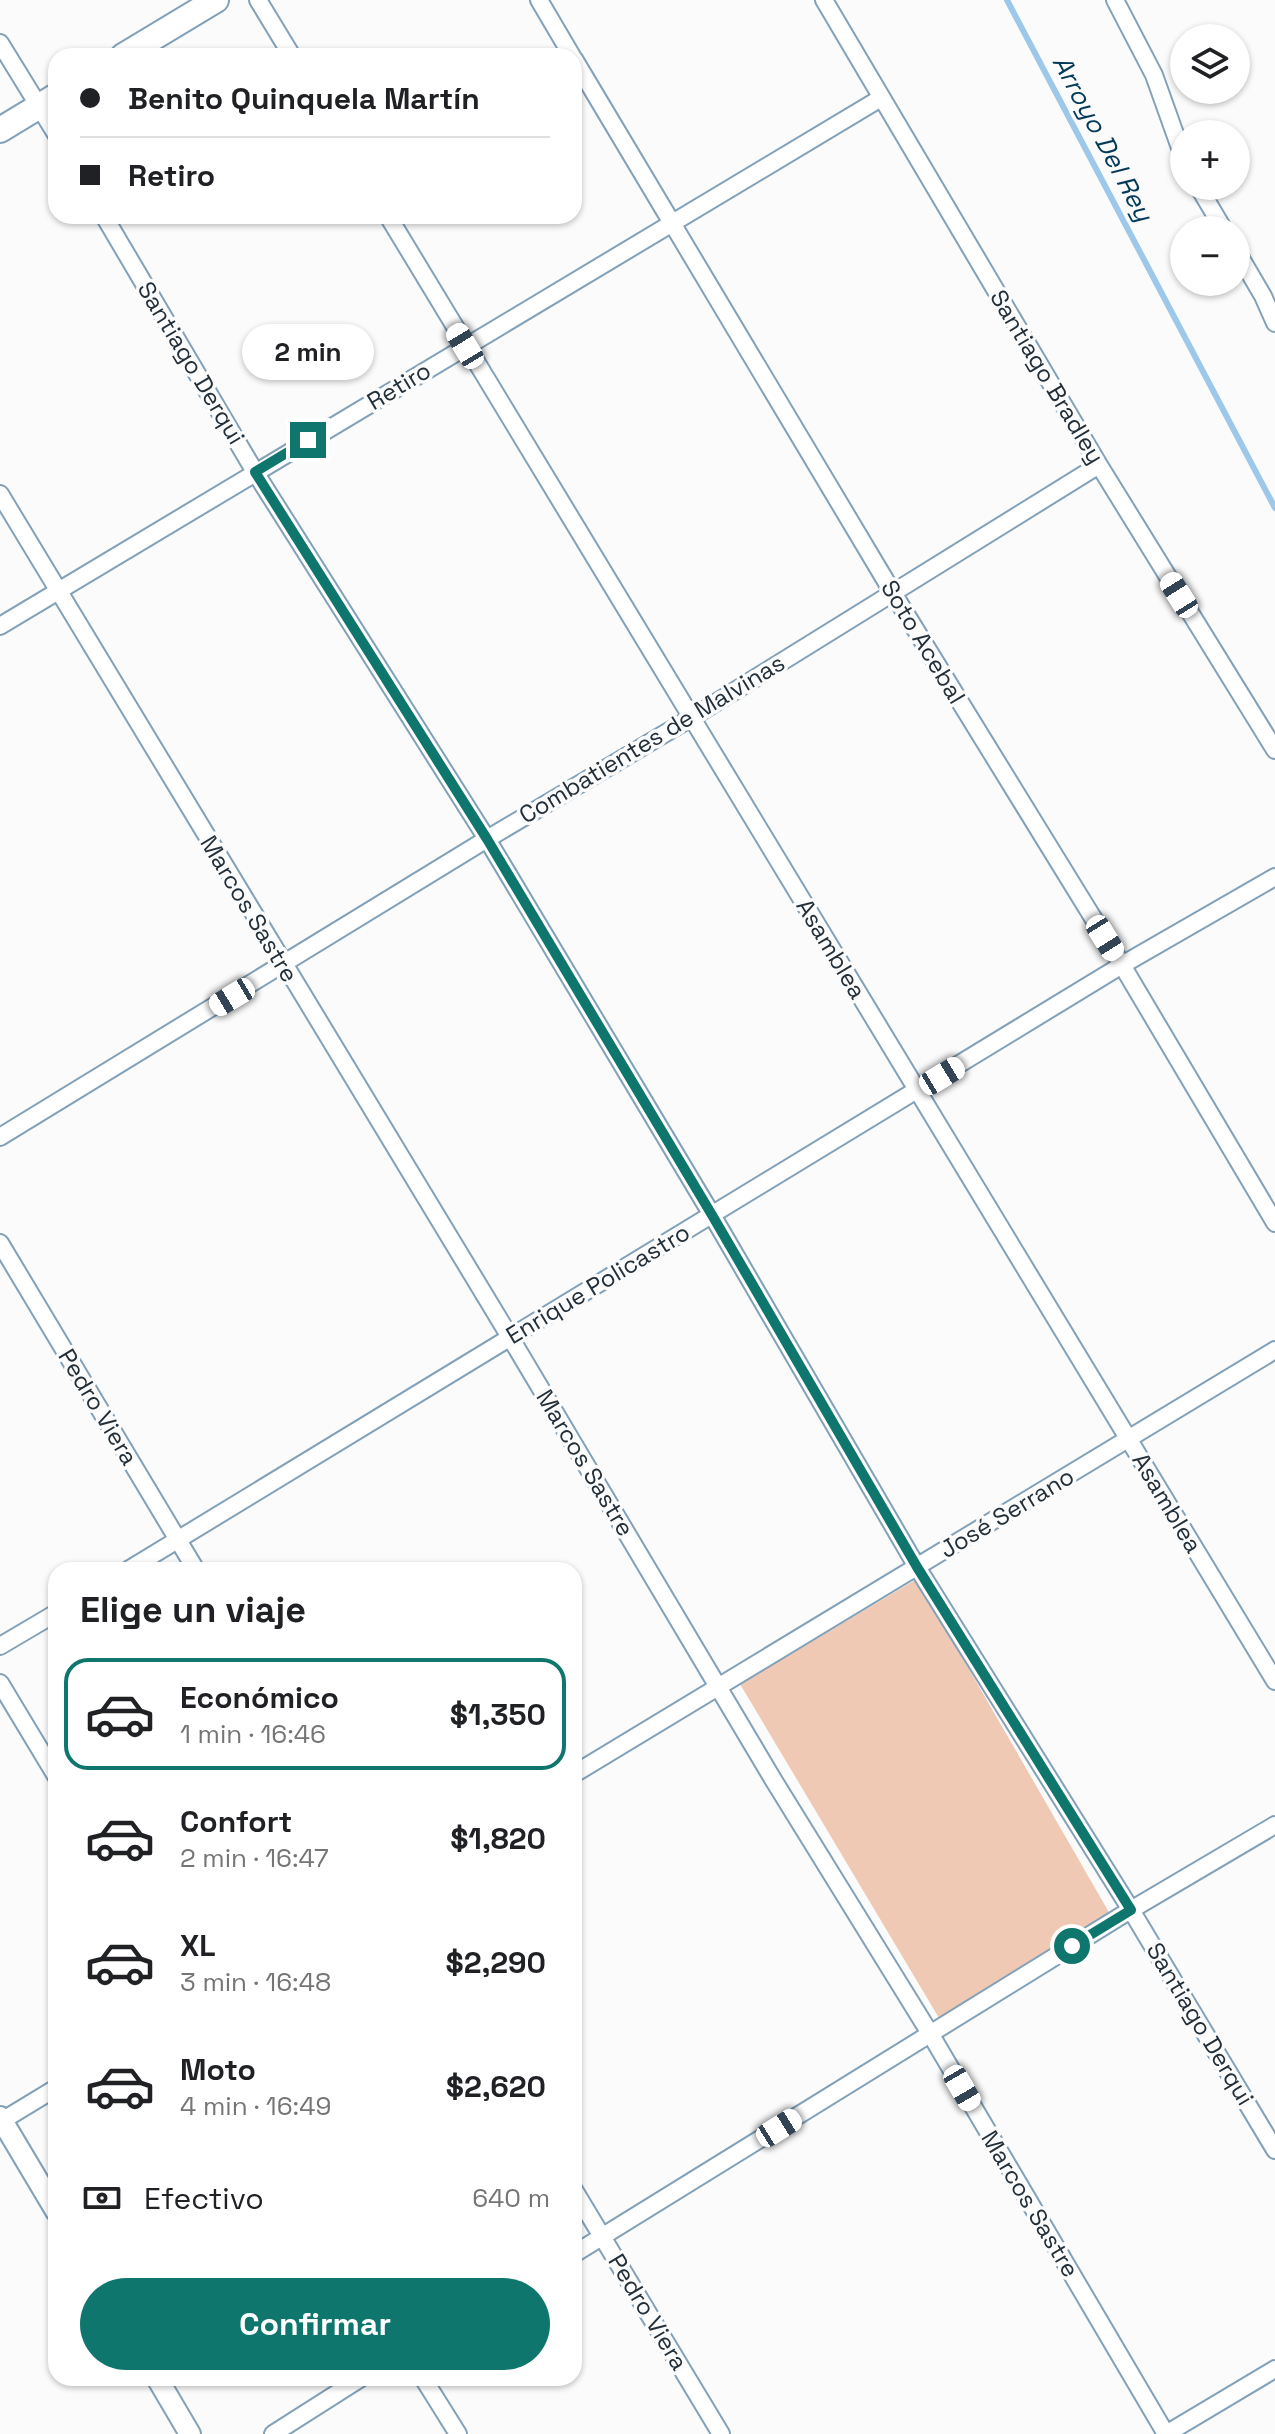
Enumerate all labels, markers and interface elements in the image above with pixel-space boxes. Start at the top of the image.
map controls [1170,24,1250,296]
button: layers [1170,24,1250,104]
water label: Arroyo Del Rey [1045,49,1162,228]
text: Benito Quinquela Martín [128,79,480,118]
button: + [1170,120,1250,200]
text: Retiro [128,156,215,195]
button: − [1170,216,1250,296]
street label: Santiago Derqui [131,276,252,450]
street label: Santiago Bradley [983,284,1112,470]
car [442,319,488,373]
callout: 2 min [242,324,374,380]
text: 2 min [274,335,342,369]
street label: Retiro [361,354,436,417]
route end [290,422,326,458]
car [1156,568,1202,622]
street label: Soto Acebal [874,574,973,709]
street label: Combatientes de Malvinas [513,647,790,830]
street label: Marcos Sastre [193,830,305,988]
street label: Asamblea [789,893,874,1005]
car [1082,911,1128,965]
car [205,974,259,1020]
car [915,1053,969,1099]
street label: Enrique Policastro [500,1216,695,1351]
street label: Pedro Viera [52,1343,145,1471]
street label: Marcos Sastre [529,1384,641,1542]
street label: Asamblea [1125,1447,1210,1559]
street label: José Serrano [934,1460,1080,1565]
text: Elige un viaje [80,1587,306,1633]
icon: car [84,1678,156,1750]
text: Económico [180,1678,339,1717]
text: $1,350 [450,1695,546,1734]
text: 1 min · 16:46 [180,1717,326,1751]
icon: car [84,1802,156,1874]
text: Confort [180,1802,292,1841]
text: $1,820 [450,1819,546,1858]
text: 2 min · 16:47 [180,1841,329,1875]
icon: car [84,1926,156,1998]
text: XL [180,1926,216,1965]
route start [1054,1928,1090,1964]
street label: Santiago Derqui [1140,1937,1261,2111]
text: $2,290 [446,1943,546,1982]
text: 3 min · 16:48 [180,1965,331,1999]
icon: car [84,2050,156,2122]
text: Moto [180,2050,256,2089]
car [940,2061,984,2115]
text: $2,620 [446,2067,546,2106]
text: 4 min · 16:49 [180,2089,331,2123]
car [752,2105,806,2151]
street label: Marcos Sastre [974,2125,1086,2283]
icon: cash [80,2176,124,2220]
text: Efectivo [144,2179,264,2218]
text: 640 m [472,2181,550,2215]
street label: Pedro Viera [602,2248,695,2376]
button: Confirmar [80,2278,550,2370]

